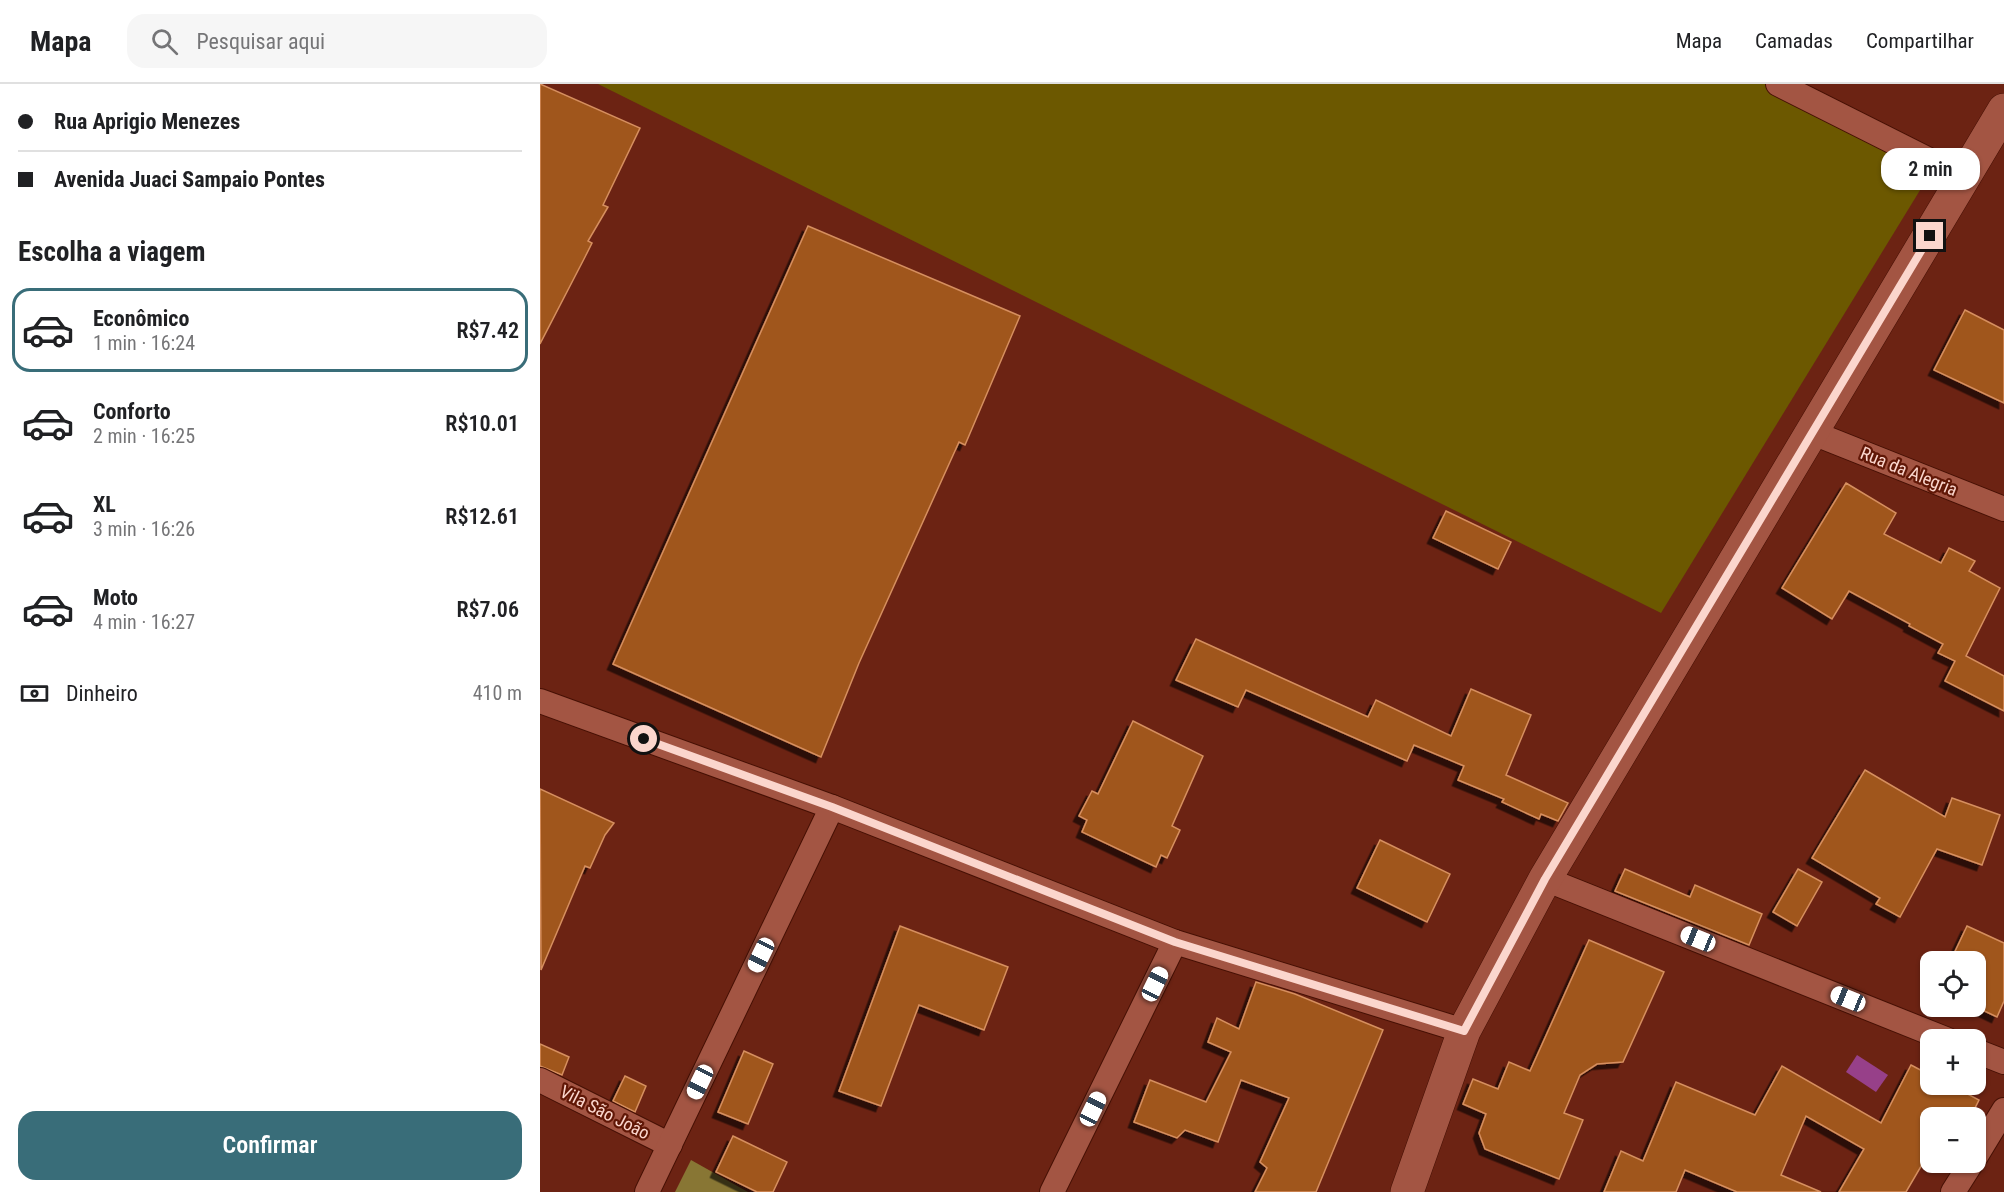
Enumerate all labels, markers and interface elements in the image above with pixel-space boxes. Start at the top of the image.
search box [127,14,547,68]
text: Mapa [30,25,91,58]
icon: search [148,25,181,58]
text: Pesquisar aqui [196,29,325,54]
text: Mapa [1676,29,1722,53]
text: Camadas [1755,29,1833,53]
text: Compartilhar [1866,29,1974,53]
text: Rua Aprigio Menezes [54,109,240,134]
callout: 2 min [1880,149,1980,191]
text: 2 min [1908,157,1953,181]
text: Avenida Juaci Sampaio Pontes [54,167,325,192]
route end [1916,222,1943,249]
text: Escolha a viagem [18,236,206,268]
icon: car [21,303,75,357]
text: Econômico [93,306,189,331]
text: R$7.42 [456,318,519,343]
text: 1 min · 16:24 [93,331,195,355]
icon: car [21,396,75,450]
text: Conforto [93,399,171,424]
text: R$10.01 [445,411,519,436]
text: 2 min · 16:25 [93,424,195,448]
street label: Rua da Alegria [1857,442,1961,500]
icon: car [21,489,75,543]
text: XL [93,492,116,517]
text: R$12.61 [445,504,519,529]
text: 3 min · 16:26 [93,517,195,541]
icon: car [21,582,75,636]
text: Moto [93,585,138,610]
text: R$7.06 [456,597,519,622]
text: 4 min · 16:27 [93,610,195,634]
icon: cash [18,677,51,710]
text: Dinheiro [66,681,138,706]
text: 410 m [473,681,522,705]
route start [630,725,657,752]
car [1678,924,1718,954]
car [745,935,777,975]
map controls [1920,951,1986,1173]
button: locate [1920,951,1986,1017]
car [1139,964,1171,1004]
car [1828,984,1868,1014]
button: + [1920,1029,1986,1095]
car [684,1062,716,1102]
street label: Vila São João [557,1080,653,1144]
car [1077,1089,1109,1129]
button: − [1920,1107,1986,1173]
button: Confirmar [18,1111,522,1180]

